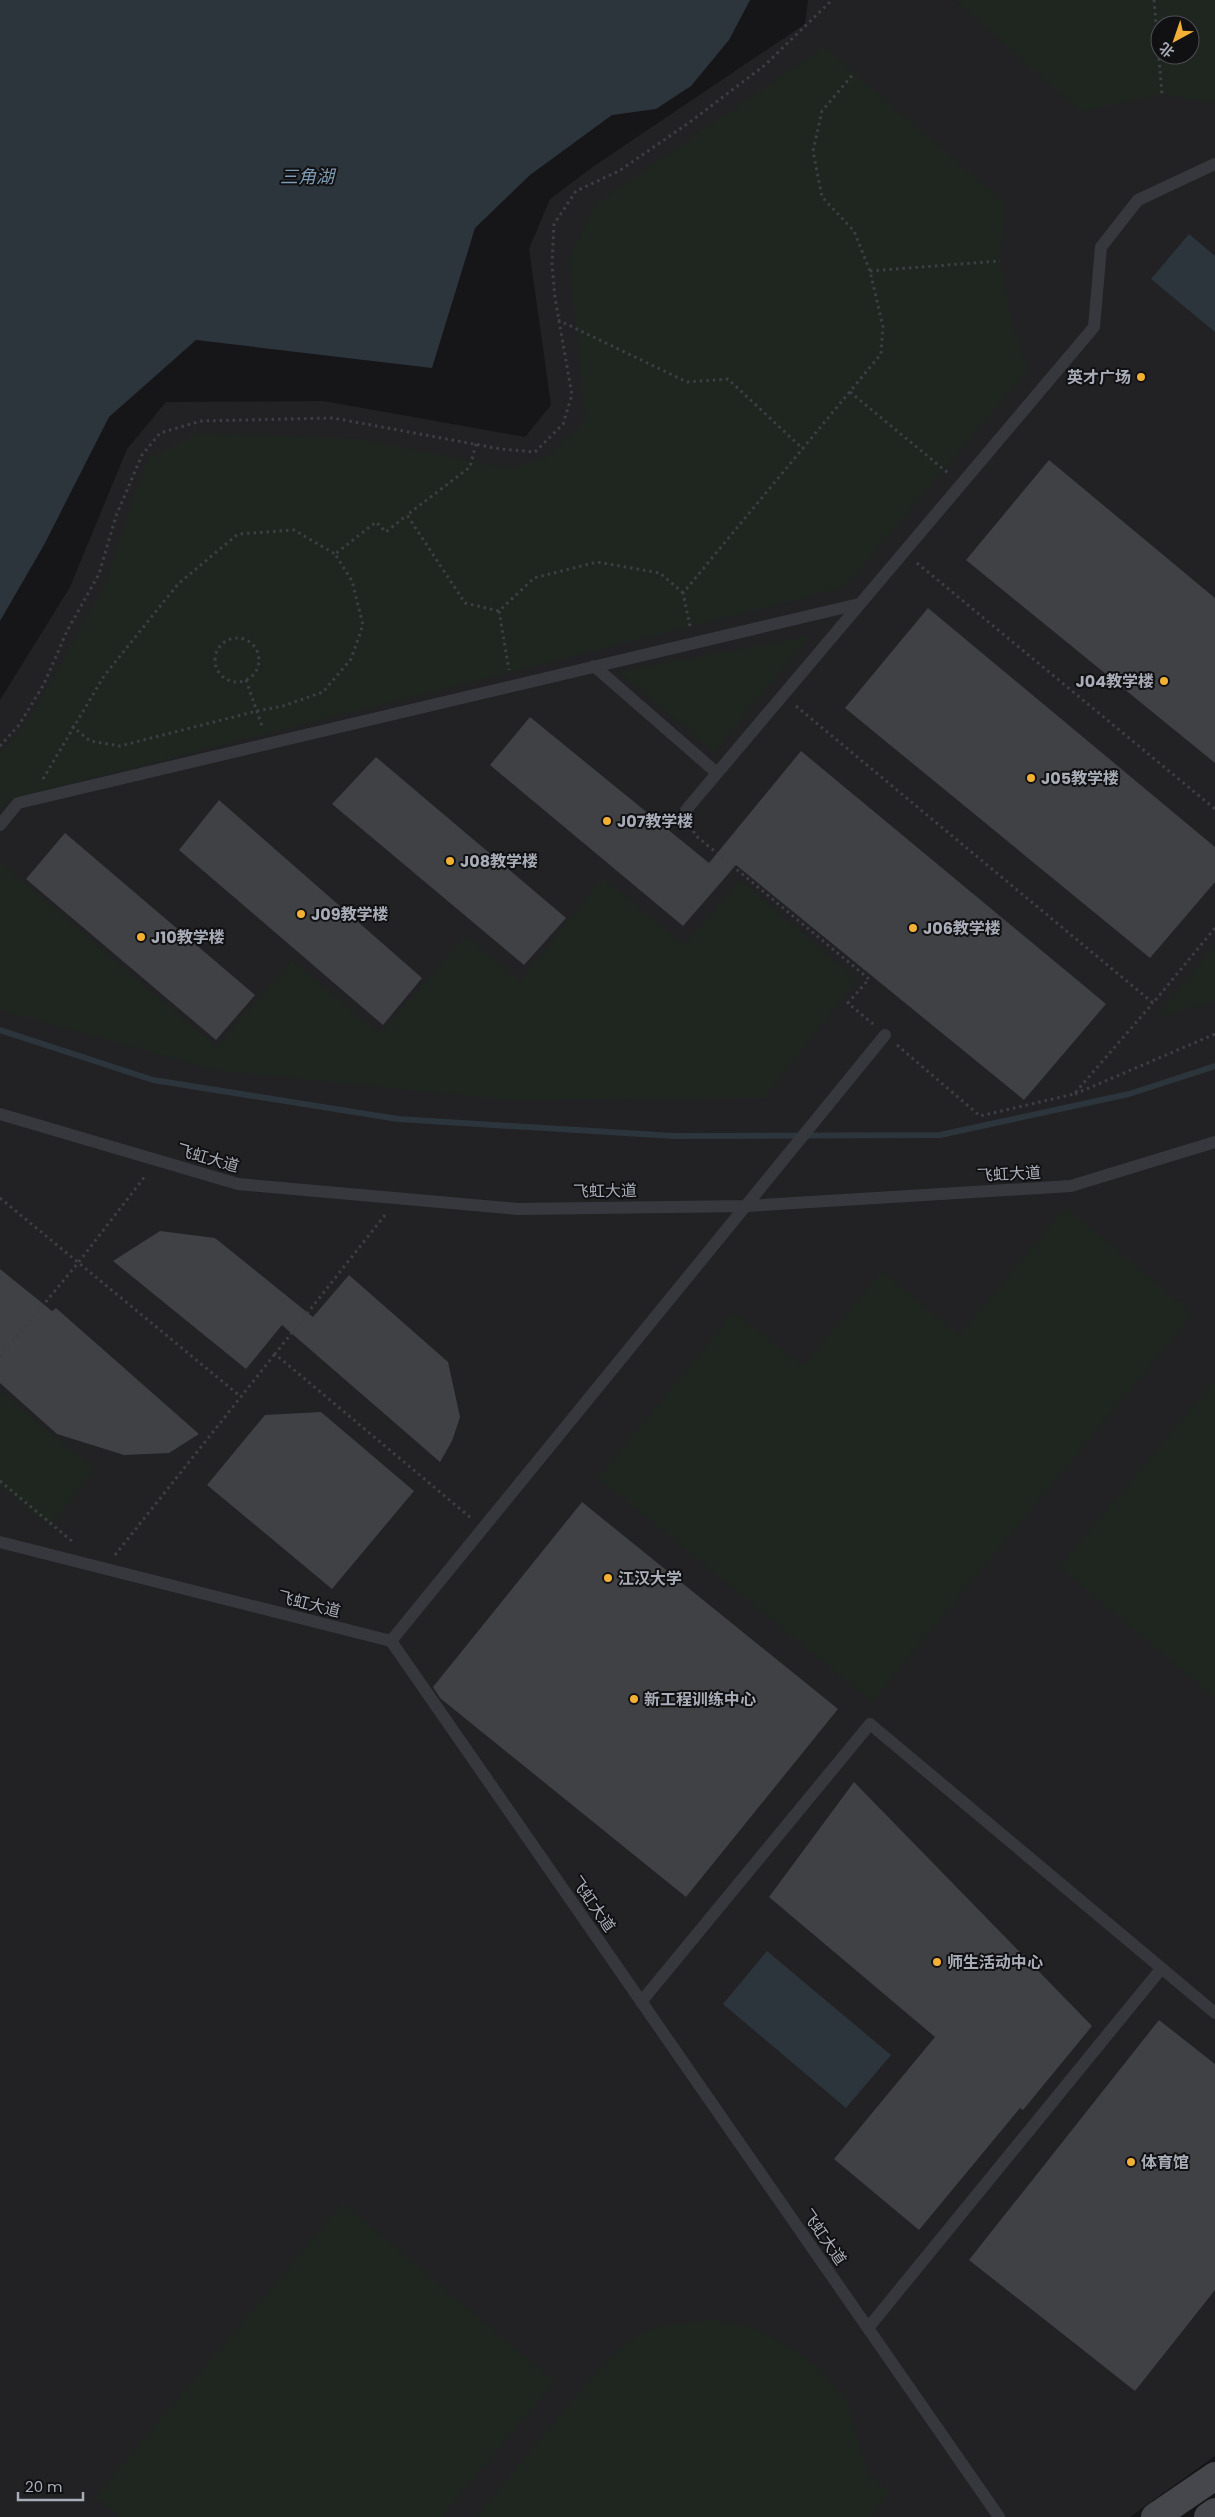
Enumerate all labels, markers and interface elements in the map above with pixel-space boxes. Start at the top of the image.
north arrow [1150,15,1200,65]
text: 北 [1155,38,1178,62]
water label: 三角湖 [280,164,337,189]
place label: 英才广场 [1067,366,1131,389]
marker: 英才广场 [1135,371,1147,383]
place label: J04教学楼 [1075,670,1154,693]
marker: J04教学楼 [1158,675,1170,687]
place label: J05教学楼 [1041,767,1119,790]
marker: J05教学楼 [1025,772,1037,784]
place label: J07教学楼 [617,810,693,833]
marker: J07教学楼 [601,815,613,827]
place label: J08教学楼 [460,850,538,873]
marker: J08教学楼 [444,855,456,867]
place label: J09教学楼 [311,903,389,926]
marker: J09教学楼 [295,908,307,920]
place label: J06教学楼 [923,917,1001,940]
marker: J06教学楼 [907,922,919,934]
place label: J10教学楼 [151,926,225,949]
marker: J10教学楼 [135,931,147,943]
street label: 飞虹大道 [174,1138,242,1178]
street label: 飞虹大道 [976,1161,1042,1187]
street label: 飞虹大道 [573,1179,637,1203]
place label: 江汉大学 [618,1567,682,1590]
marker: 江汉大学 [602,1572,614,1584]
street label: 飞虹大道 [275,1585,343,1623]
place label: 新工程训练中心 [644,1688,756,1711]
marker: 新工程训练中心 [628,1693,640,1705]
street label: 飞虹大道 [565,1871,621,1937]
place label: 师生活动中心 [947,1951,1043,1974]
marker: 师生活动中心 [931,1956,943,1968]
place label: 体育馆 [1141,2151,1189,2174]
marker: 体育馆 [1125,2156,1137,2168]
street label: 飞虹大道 [796,2204,852,2270]
scale bar [18,2470,82,2502]
text: 20 m [25,2476,63,2497]

